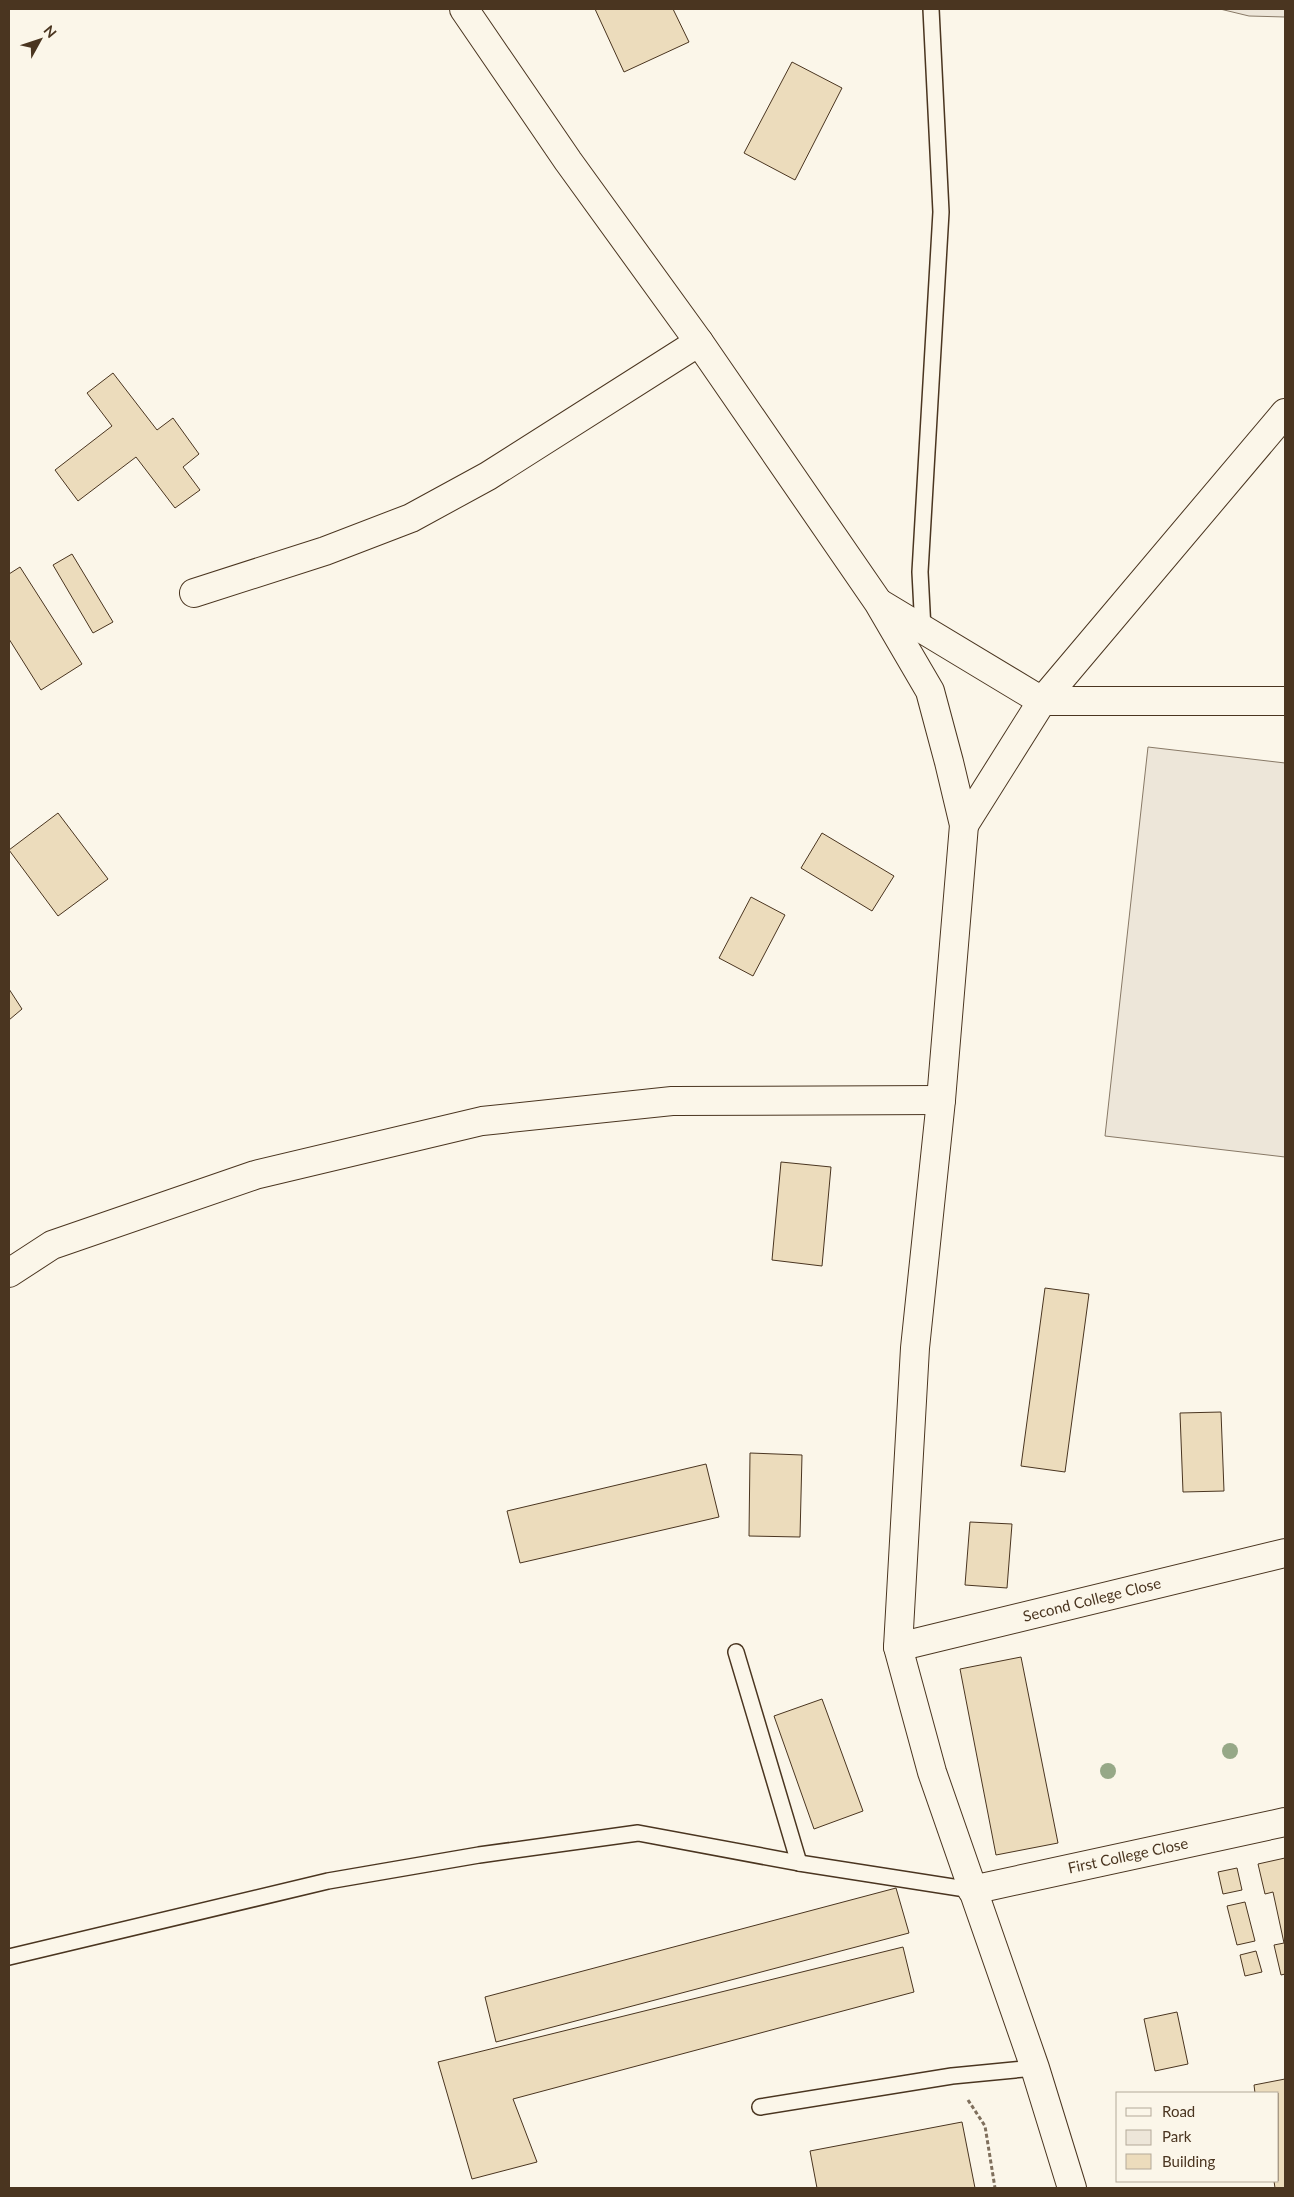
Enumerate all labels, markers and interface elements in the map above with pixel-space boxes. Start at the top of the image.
north arrow [15,15,65,65]
text: N [40,22,60,41]
street label: Second College Close [1021,1573,1163,1625]
street label: First College Close [1066,1833,1190,1877]
legend [1116,2092,1279,2182]
text: Road [1162,2102,1195,2120]
text: Park [1162,2127,1192,2145]
text: Building [1162,2152,1215,2170]

